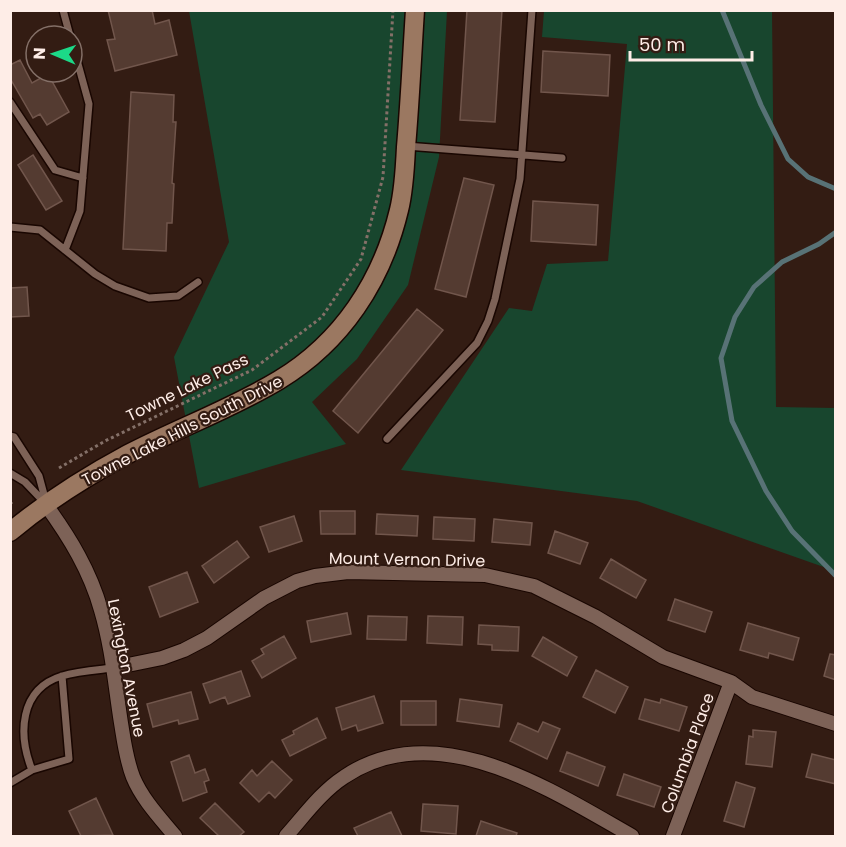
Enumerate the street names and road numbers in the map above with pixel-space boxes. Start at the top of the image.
street label: Towne Lake Pass [122,348,252,427]
street label: Towne Lake Hills South Drive [78,370,287,491]
street label: Mount Vernon Drive [329,547,485,572]
street label: Lexington Avenue [102,597,151,739]
street label: Columbia Place [655,690,720,817]

